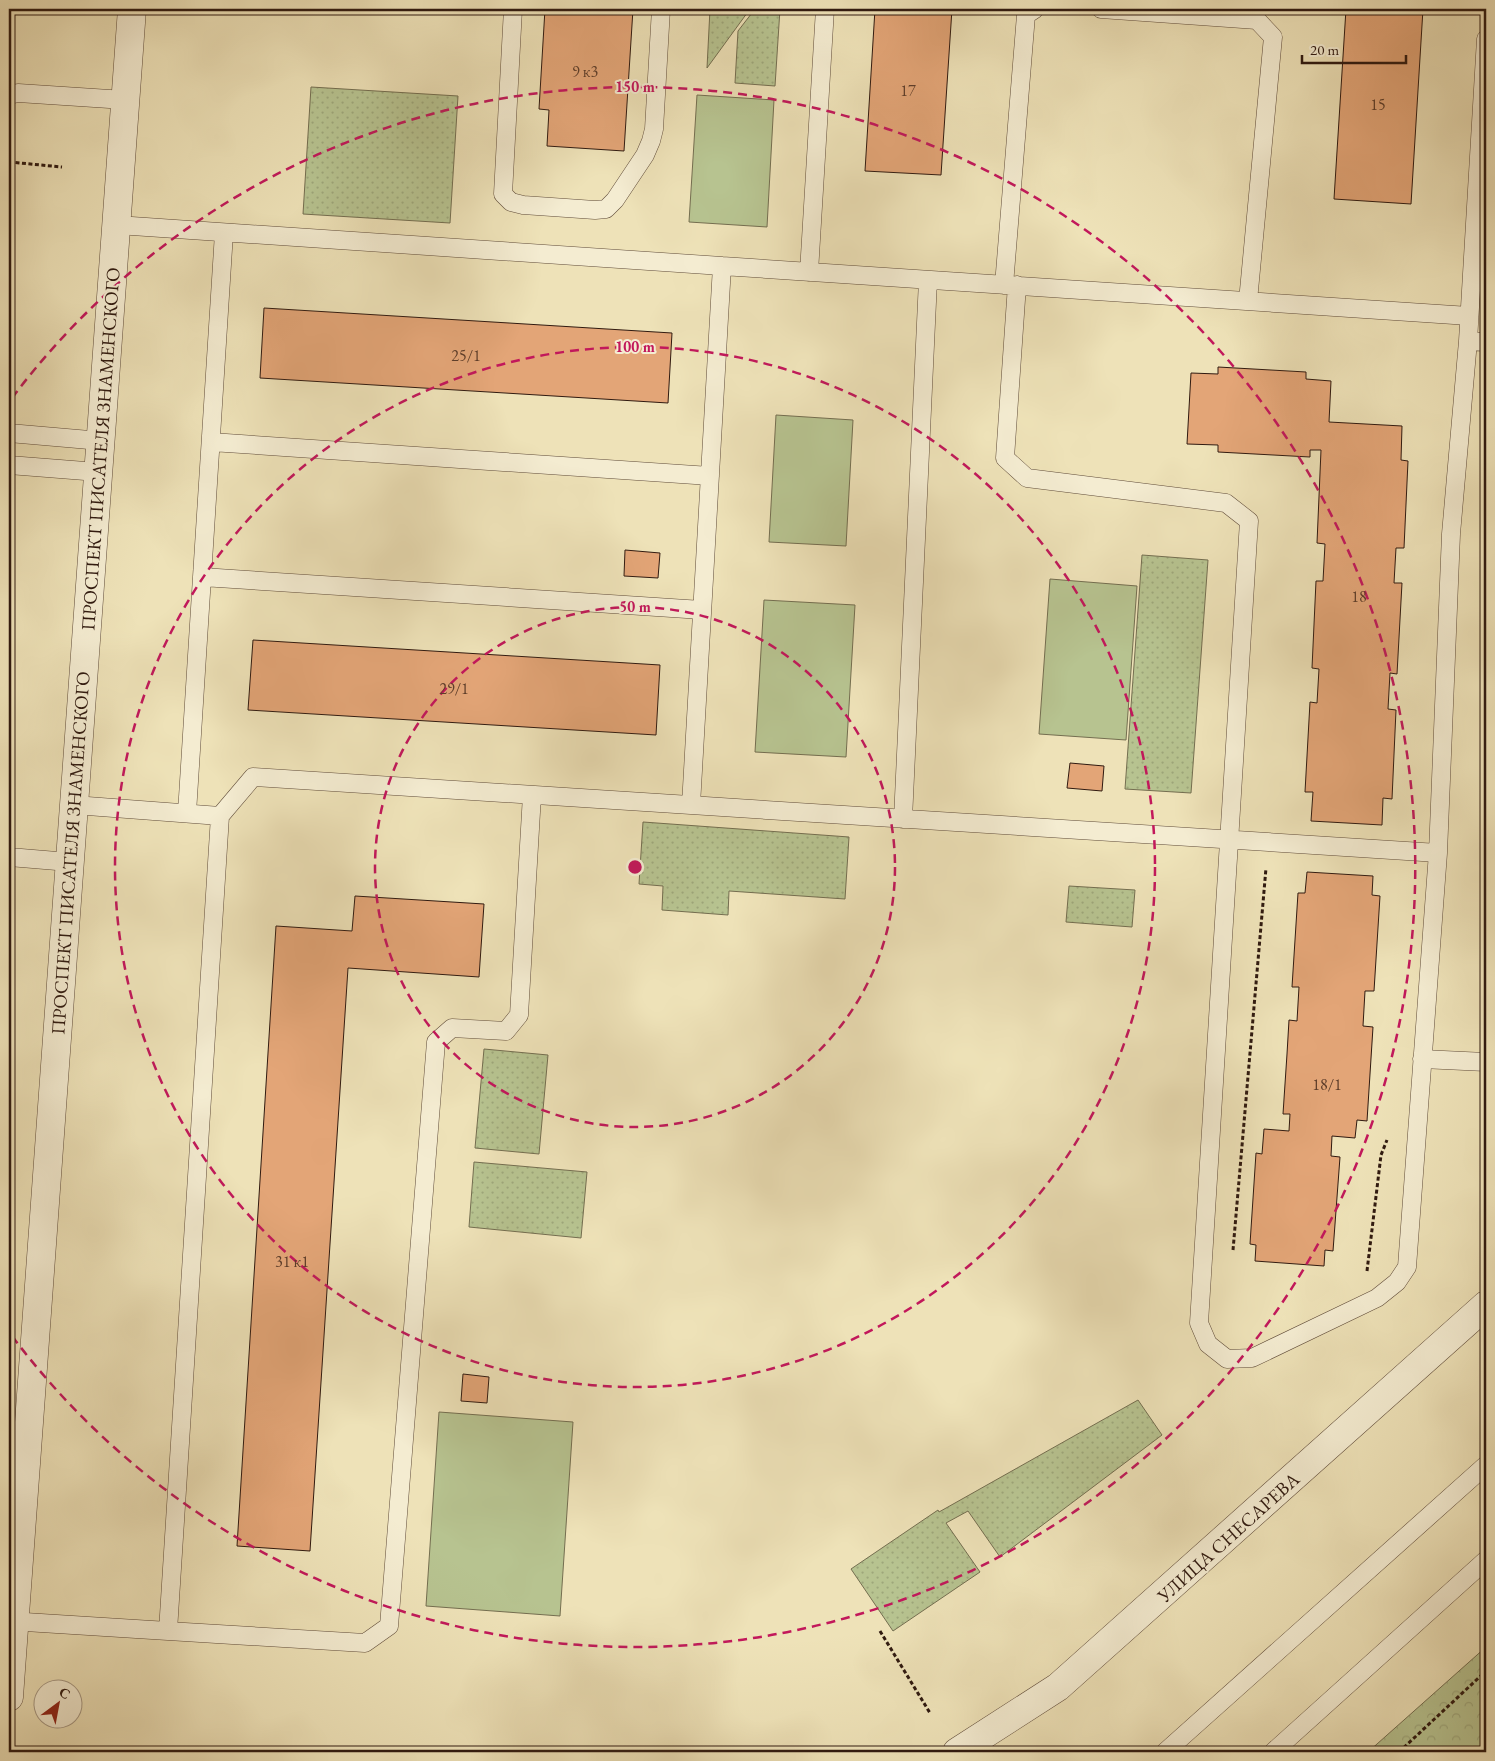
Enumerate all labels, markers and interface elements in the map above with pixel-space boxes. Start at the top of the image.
scale bar [1302,32,1406,64]
text: 20 m [1310,40,1339,59]
house number: 9 к3 [572,61,598,82]
text: 150 m [615,77,655,96]
house number: 17 [900,80,916,101]
house number: 15 [1370,94,1386,115]
street label: ПРОСПЕКТ ПИСАТЕЛЯ ЗНАМЕНСКОГО [75,267,126,632]
text: 100 m [615,337,655,356]
house number: 25/1 [451,345,481,366]
house number: 18 [1351,586,1367,607]
text: 50 m [619,597,651,616]
street label: ПРОСПЕКТ ПИСАТЕЛЯ ЗНАМЕНСКОГО [45,671,96,1036]
house number: 29/1 [439,678,469,699]
centre of rings [626,858,644,876]
house number: 18/1 [1312,1074,1342,1095]
house number: 31 к1 [275,1251,309,1272]
street label: УЛИЦА СНЕСАРЕВА [1151,1466,1305,1609]
north arrow [32,1678,82,1728]
text: С [56,1683,74,1703]

